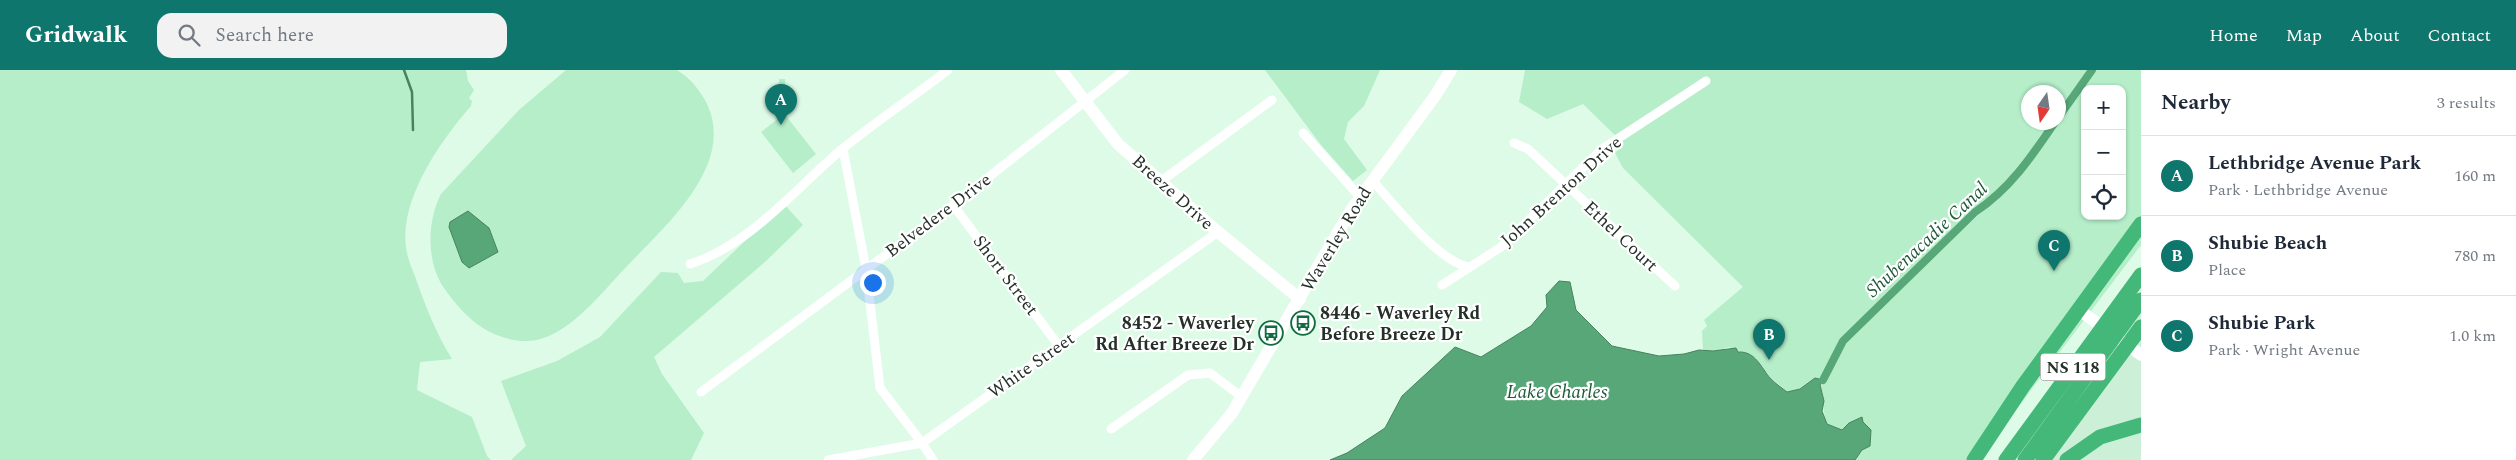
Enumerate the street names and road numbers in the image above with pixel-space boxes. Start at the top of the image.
street label: John Brenton Drive [1495,129,1628,253]
street label: Breeze Drive [1126,148,1220,237]
street label: Belvedere Drive [880,167,997,264]
street label: Waverley Road [1294,182,1378,297]
street label: Ethel Court [1577,195,1664,278]
street label: Short Street [966,229,1045,321]
street label: White Street [982,326,1080,405]
road number: NS 118 [2040,354,2106,380]

